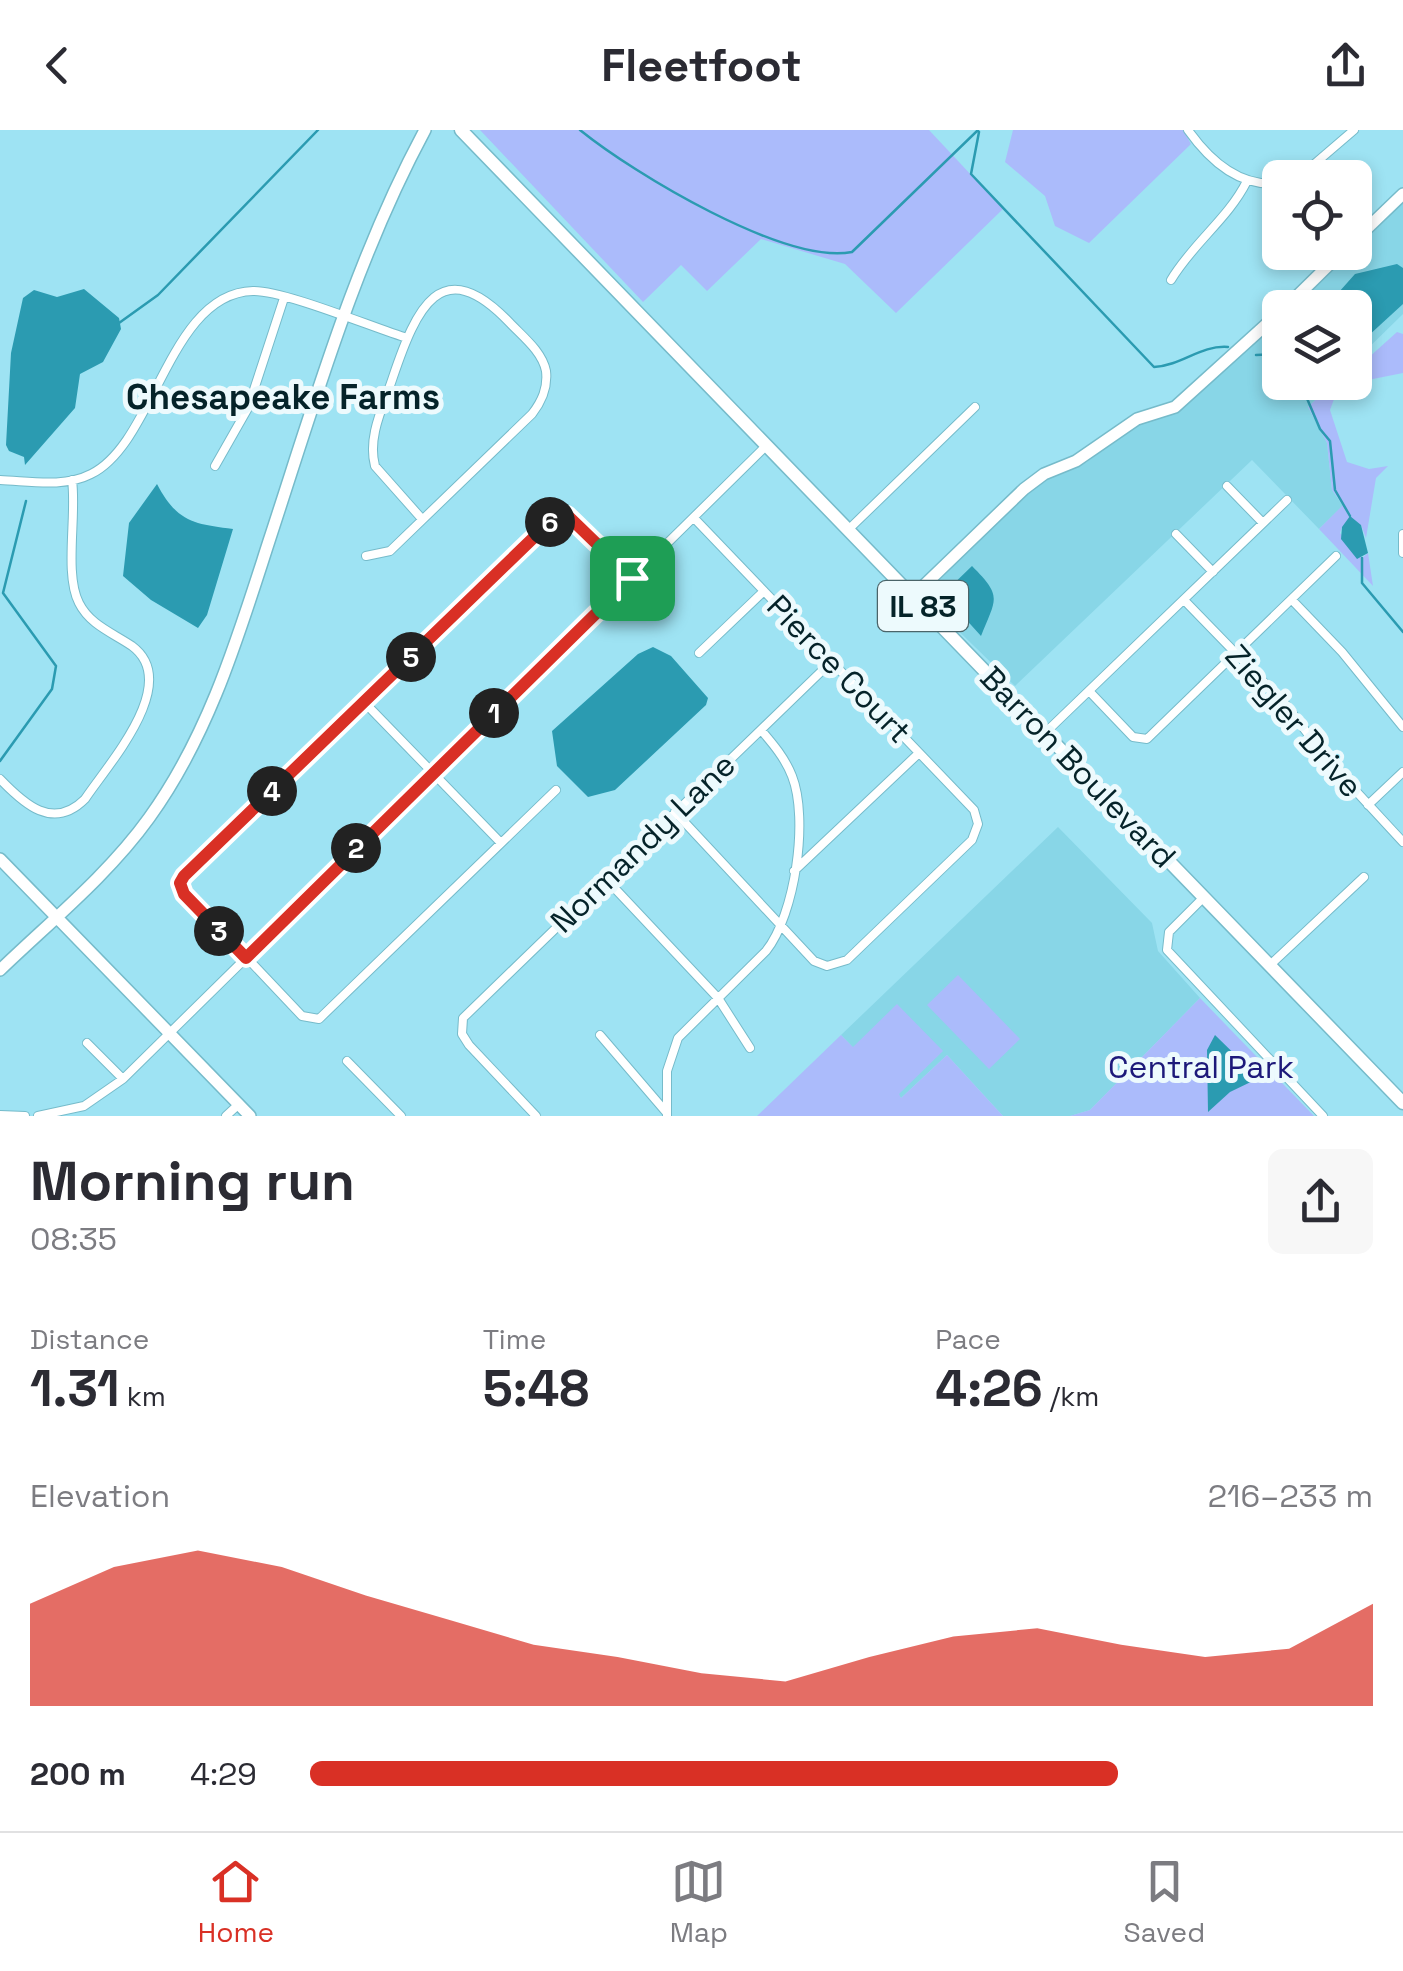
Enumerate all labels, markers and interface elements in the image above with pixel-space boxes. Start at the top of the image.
text: Fleetfoot [601,37,802,94]
icon: back [30,38,85,93]
icon: share [1318,38,1373,93]
map controls [1262,160,1372,400]
button: locate [1262,160,1372,270]
button: layers [1262,290,1372,400]
district label: Chesapeake Farms [126,375,440,419]
pin: 6 [525,497,575,547]
text: 6 [541,504,559,540]
pin [590,536,675,621]
icon: arrive [605,551,660,606]
road number: IL 83 [878,581,968,631]
street label: Pierce Court [758,587,920,751]
pin: 5 [386,632,436,682]
street label: Ziegler Drive [1217,636,1371,806]
text: 5 [403,639,419,675]
street label: Barron Boulevard [972,658,1184,876]
pin: 1 [469,688,519,738]
text: 1 [488,695,500,731]
street label: Normandy Lane [542,745,744,941]
pin: 4 [247,766,297,816]
text: 4 [263,773,281,809]
pin: 2 [331,823,381,873]
text: 2 [348,830,364,866]
pin: 3 [194,906,244,956]
text: 3 [210,913,228,949]
park label: Central Park [1108,1047,1294,1087]
text: Morning run [30,1146,355,1216]
button: share [1268,1149,1373,1254]
text: 08:35 [30,1219,117,1259]
text: Distance [30,1321,149,1357]
text: Time [483,1321,546,1357]
text: Pace [935,1321,1001,1357]
text: 1.31 [30,1357,120,1421]
text: 5:48 [483,1357,589,1421]
text: 4:26 [935,1357,1043,1421]
text: km [120,1378,166,1414]
text: /km [1043,1378,1099,1414]
text: Elevation [30,1476,170,1516]
text: 216–233 m [1208,1476,1373,1516]
text: 200 m [30,1754,126,1794]
text: 4:29 [190,1754,257,1794]
tab: Home [198,1854,274,1950]
tab: Map [670,1854,728,1950]
tab: Saved [1124,1854,1205,1950]

